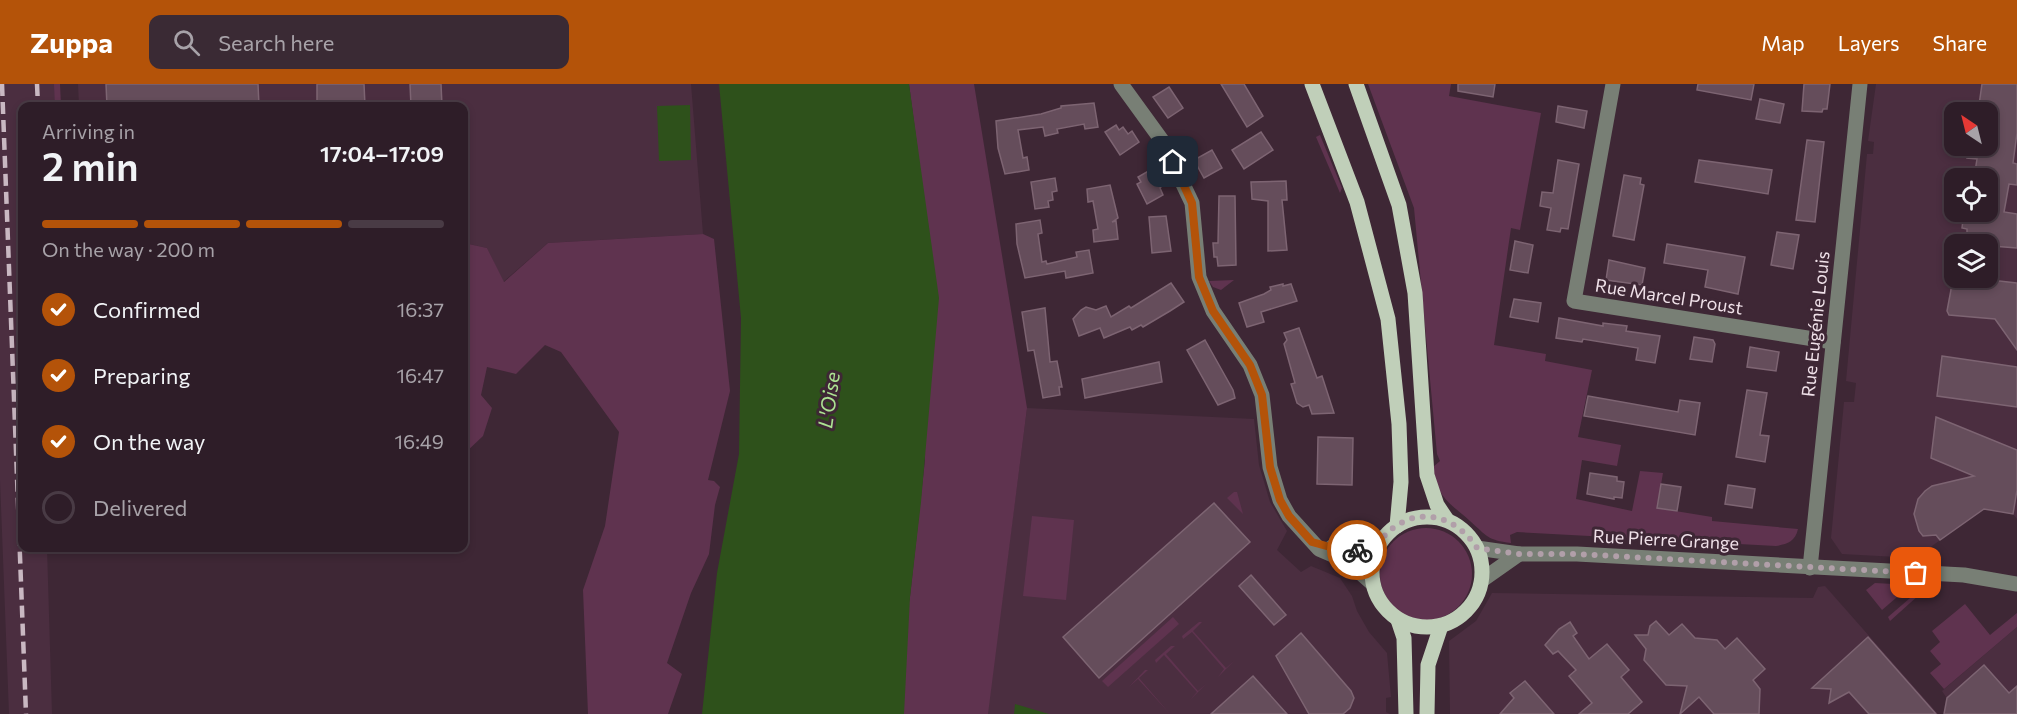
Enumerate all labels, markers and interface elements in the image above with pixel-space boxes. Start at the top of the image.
search box [149,15,569,69]
text: Zuppa [30,25,113,59]
icon: search [170,26,203,59]
text: Search here [218,29,334,56]
text: Map [1761,30,1805,55]
text: Layers [1838,30,1900,55]
text: Share [1933,30,1987,55]
north arrow [1944,102,1998,156]
map controls [1944,102,1998,288]
text: Arriving in [42,119,135,143]
pin [1147,136,1198,187]
text: 17:04–17:09 [320,140,444,167]
text: 2 min [42,141,139,189]
icon: home [1156,145,1189,178]
button: locate [1944,168,1998,222]
button: layers [1944,234,1998,288]
text: On the way · 200 m [42,237,215,261]
street label: Rue Eugénie Louis [1796,250,1834,398]
street label: Rue Marcel Proust [1594,273,1745,319]
icon: check [42,293,75,326]
text: Confirmed [93,296,200,323]
text: 16:37 [397,297,444,321]
icon: check [42,359,75,392]
text: Preparing [93,362,190,389]
text: 16:47 [396,363,444,387]
water label: L'Oise [812,370,844,430]
icon: check [42,425,75,458]
text: On the way [93,428,205,455]
text: 16:49 [394,429,444,453]
text: Delivered [93,494,187,521]
courier [1327,520,1387,580]
street label: Rue Pierre Grange [1592,524,1740,554]
icon: bike [1341,534,1374,567]
pin [1890,547,1941,598]
icon: bag [1899,556,1932,589]

